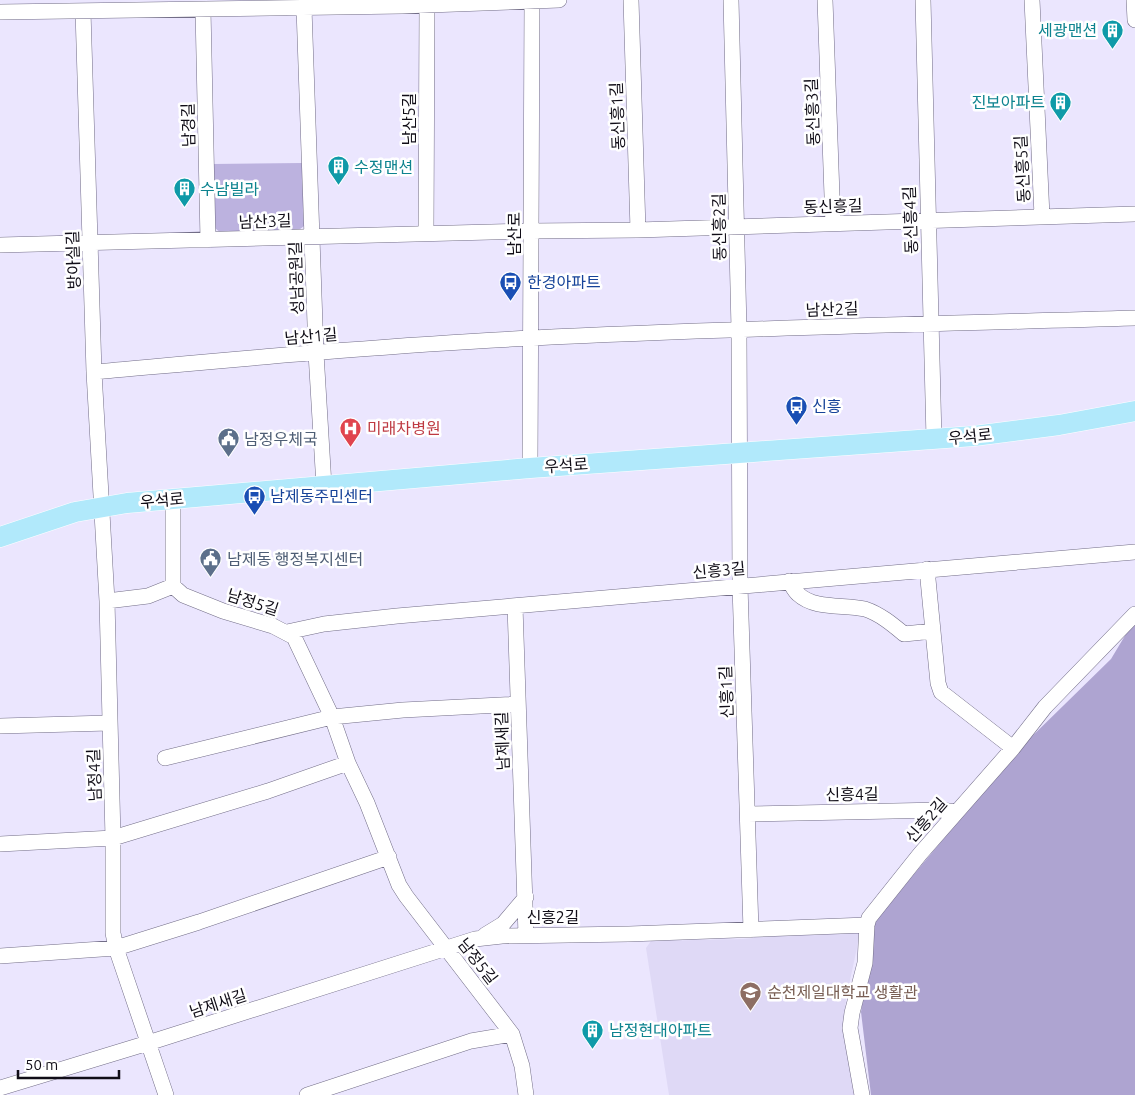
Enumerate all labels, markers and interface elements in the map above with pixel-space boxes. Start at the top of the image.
building icon: 세광맨션 [1101,18,1125,49]
place label: 세광맨션 [1038,21,1097,39]
street label: 동신흥3길 [802,78,822,146]
street label: 동신흥1길 [607,82,627,150]
building icon: 진보아파트 [1049,90,1073,121]
street label: 남산5길 [400,92,418,146]
place label: 진보아파트 [971,93,1045,111]
street label: 남경길 [179,103,197,147]
street label: 동신흥5길 [1011,135,1033,203]
building icon: 수정맨션 [326,155,350,186]
place label: 수정맨션 [354,158,413,176]
building icon: 수남빌라 [172,177,196,208]
place label: 수남빌라 [200,180,259,198]
street label: 동신흥4길 [900,186,920,254]
street label: 동신흥2길 [709,193,729,261]
street label: 동신흥길 [803,196,863,216]
street label: 남산3길 [238,211,292,231]
street label: 남산로 [505,212,523,256]
street label: 방아실길 [63,230,83,290]
street label: 성남공원길 [286,241,306,315]
bus stop icon: 한경아파트 [499,270,523,301]
place label: 한경아파트 [527,273,601,291]
street label: 남산2길 [805,299,859,319]
street label: 남산1길 [284,325,338,347]
bus stop icon: 신흥 [784,394,808,425]
place label: 신흥 [812,397,841,415]
hospital icon: 미래차병원 [339,416,363,447]
place label: 미래차병원 [367,419,441,437]
street label: 우석로 [947,425,993,447]
public building icon: 남정우체국 [216,427,240,458]
place label: 남정우체국 [244,430,318,448]
street label: 우석로 [543,454,589,476]
bus stop icon: 남제동주민센터 [242,484,266,515]
place label: 남제동주민센터 [270,487,373,505]
street label: 우석로 [139,489,185,511]
public building icon: 남제동 행정복지센터 [199,547,223,578]
place label: 남제동 행정복지센터 [227,550,363,568]
street label: 신흥3길 [692,559,746,581]
street label: 남정5길 [225,585,281,619]
street label: 신흥1길 [716,665,736,719]
street label: 남제새길 [492,711,512,771]
street label: 남정4길 [84,748,104,802]
street label: 신흥4길 [825,785,879,803]
street label: 신흥2길 [902,794,950,846]
street label: 신흥2길 [526,908,580,926]
street label: 남정5길 [455,935,501,987]
school or university icon: 순천제일대학교 생활관 [739,980,763,1011]
place label: 순천제일대학교 생활관 [767,983,918,1001]
street label: 남제새길 [187,985,249,1021]
building icon: 남정현대아파트 [581,1018,605,1049]
place label: 남정현대아파트 [609,1021,712,1039]
scale bar [18,1048,119,1080]
text: 50 m [25,1056,58,1073]

